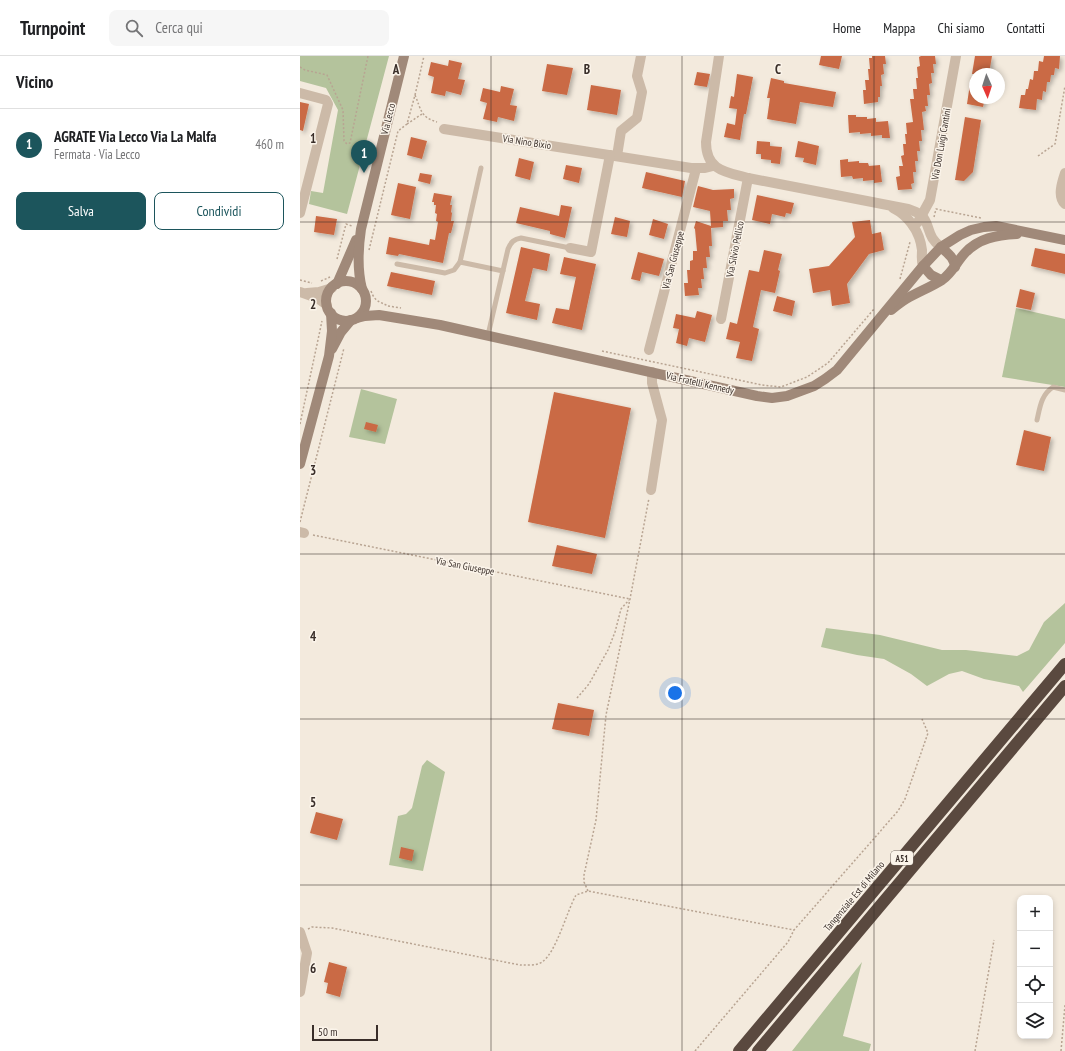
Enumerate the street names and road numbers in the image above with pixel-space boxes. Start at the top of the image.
street label: Via Lecco [378,102,398,137]
street label: Via Don Luigi Cantini [928,107,954,182]
street label: Via Nino Bixio [501,132,552,152]
street label: Via Silvio Pellico [723,220,747,279]
street label: Via San Giuseppe [659,230,687,291]
street label: Via Fratelli Kennedy [664,369,735,397]
street label: Via San Giuseppe [434,554,495,578]
road number: A51 [891,851,913,865]
street label: Tangenziale Est di Milano [821,858,887,934]

